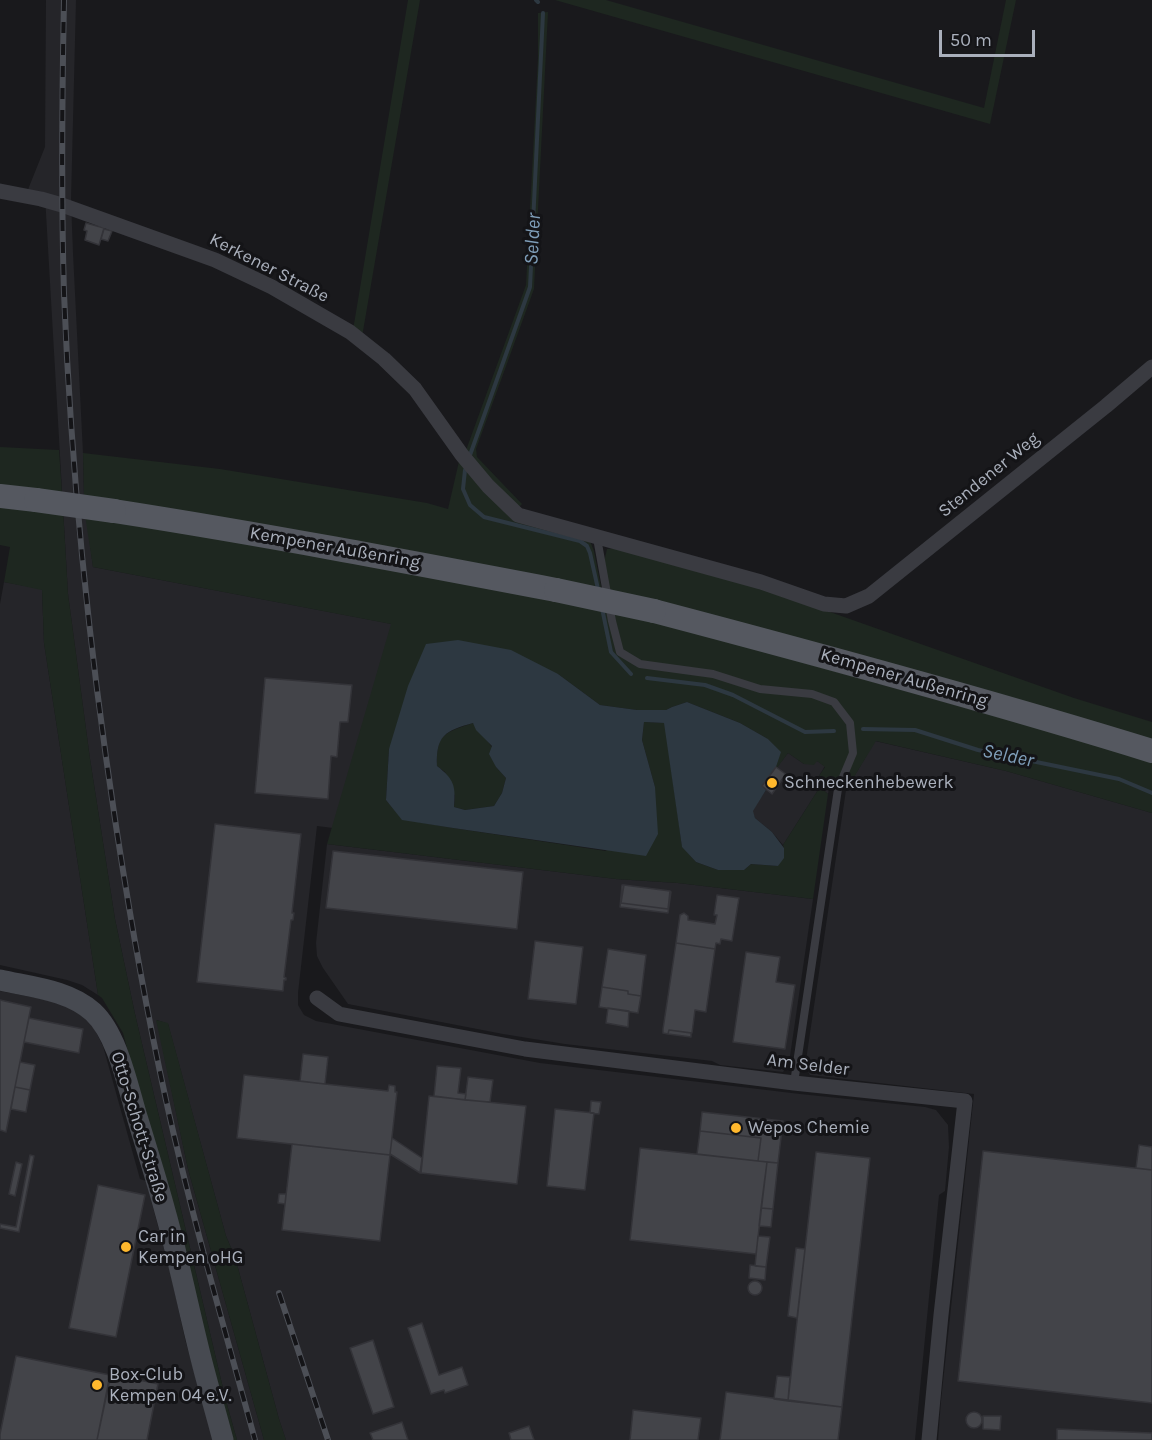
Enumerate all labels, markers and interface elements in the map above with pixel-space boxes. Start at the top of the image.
scale bar [942,18,1038,56]
text: 50 m [950,29,992,51]
water label: Selder [520,212,546,266]
street label: Kerkener Straße [206,229,332,307]
street label: Stendener Weg [934,428,1044,522]
street label: Kempener Außenring [248,522,422,574]
street label: Kempener Außenring [818,644,990,712]
water label: Selder [980,739,1036,773]
place label: Schneckenhebewerk [784,772,954,794]
marker: Schneckenhebewerk [765,776,779,790]
street label: Otto-Schott-Straße [106,1049,172,1205]
street label: Am Selder [765,1049,851,1081]
place label: Wepos Chemie [748,1117,869,1139]
marker: Wepos Chemie [729,1121,743,1135]
place label: Car in Kempen oHG [138,1226,243,1268]
marker: Car in Kempen oHG [119,1240,133,1254]
place label: Box-Club Kempen 04 e.V. [109,1364,232,1406]
marker: Box-Club Kempen 04 e.V. [90,1378,104,1392]

